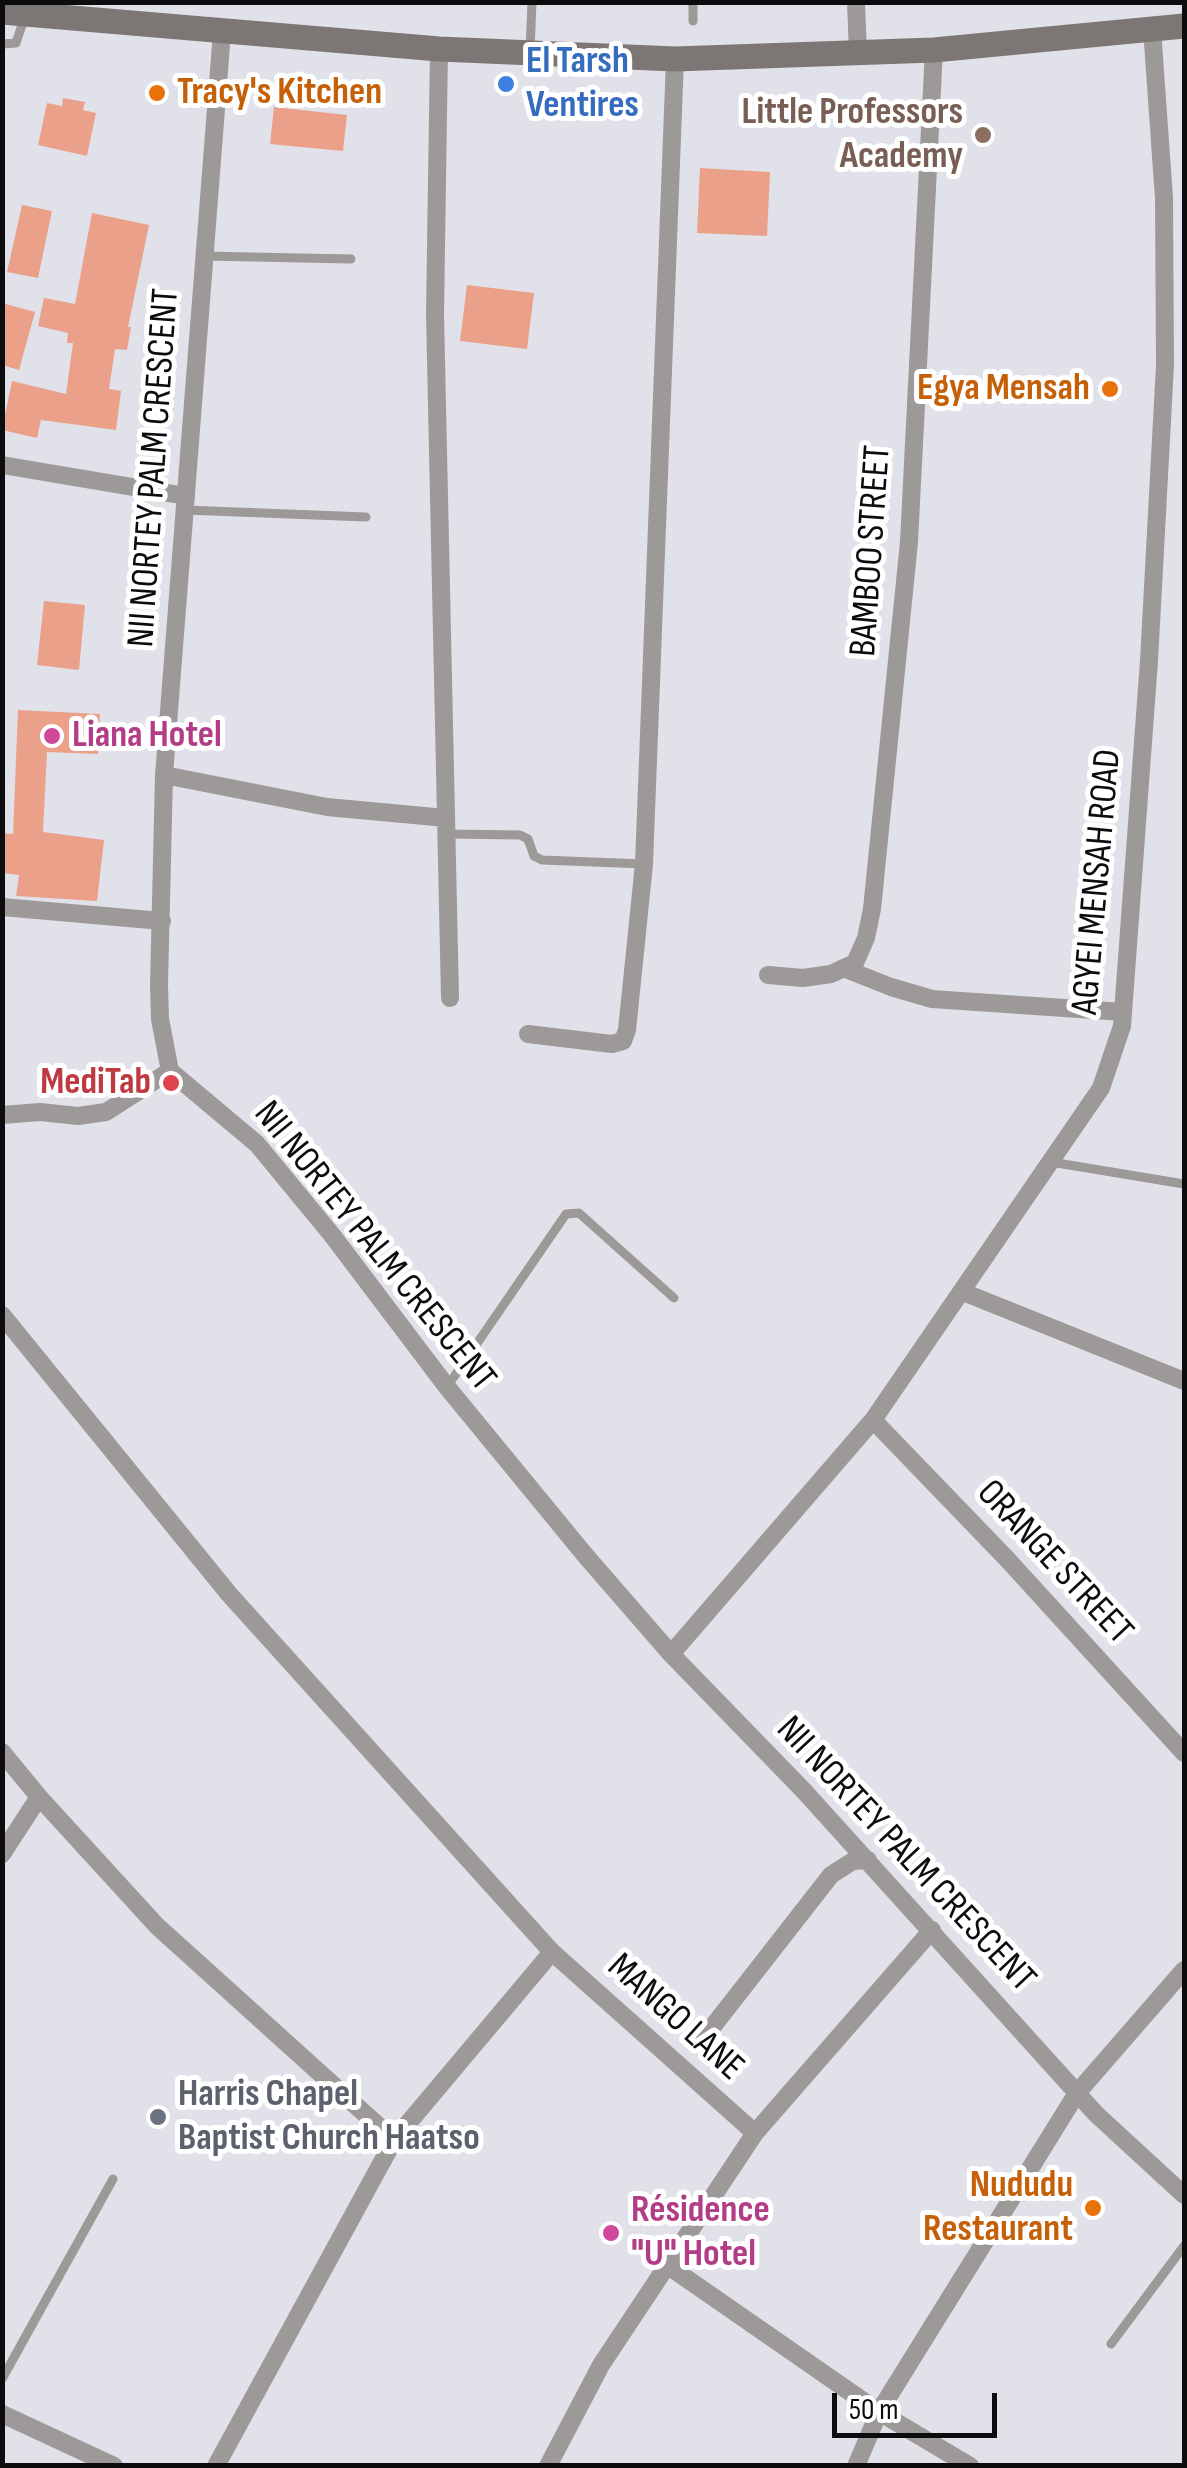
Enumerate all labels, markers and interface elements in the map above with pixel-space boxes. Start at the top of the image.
place label: El Tarsh Ventires [526,39,639,128]
place label: Tracy's Kitchen [177,70,382,116]
marker: El Tarsh Ventires [495,73,517,95]
marker: Tracy's Kitchen [146,82,168,104]
place label: Little Professors Academy [742,90,963,180]
marker: Little Professors Academy [972,124,994,146]
street label: NII NORTEY PALM CRESCENT [120,287,190,649]
place label: Egya Mensah [917,366,1090,412]
marker: Egya Mensah [1099,378,1121,400]
street label: BAMBOO STREET [842,444,902,658]
place label: Liana Hotel [72,713,222,759]
marker: Liana Hotel [41,725,63,747]
street label: AGYEI MENSAH ROAD [1064,748,1132,1016]
place label: MediTab [40,1060,151,1106]
marker: MediTab [160,1072,182,1094]
street label: NII NORTEY PALM CRESCENT [243,1093,505,1401]
street label: ORANGE STREET [966,1471,1142,1655]
street label: NII NORTEY PALM CRESCENT [766,1708,1044,2002]
street label: MANGO LANE [597,1945,753,2091]
place label: Harris Chapel Baptist Church Haatso [178,2072,480,2162]
marker: Harris Chapel Baptist Church Haatso [147,2106,169,2128]
place label: Nududu Restaurant [923,2163,1073,2252]
place label: Résidence "U" Hotel [631,2188,770,2278]
marker: Nududu Restaurant [1082,2197,1104,2219]
marker: Résidence "U" Hotel [600,2222,622,2244]
scale bar [837,2373,1002,2435]
text: 50 m [849,2392,898,2428]

